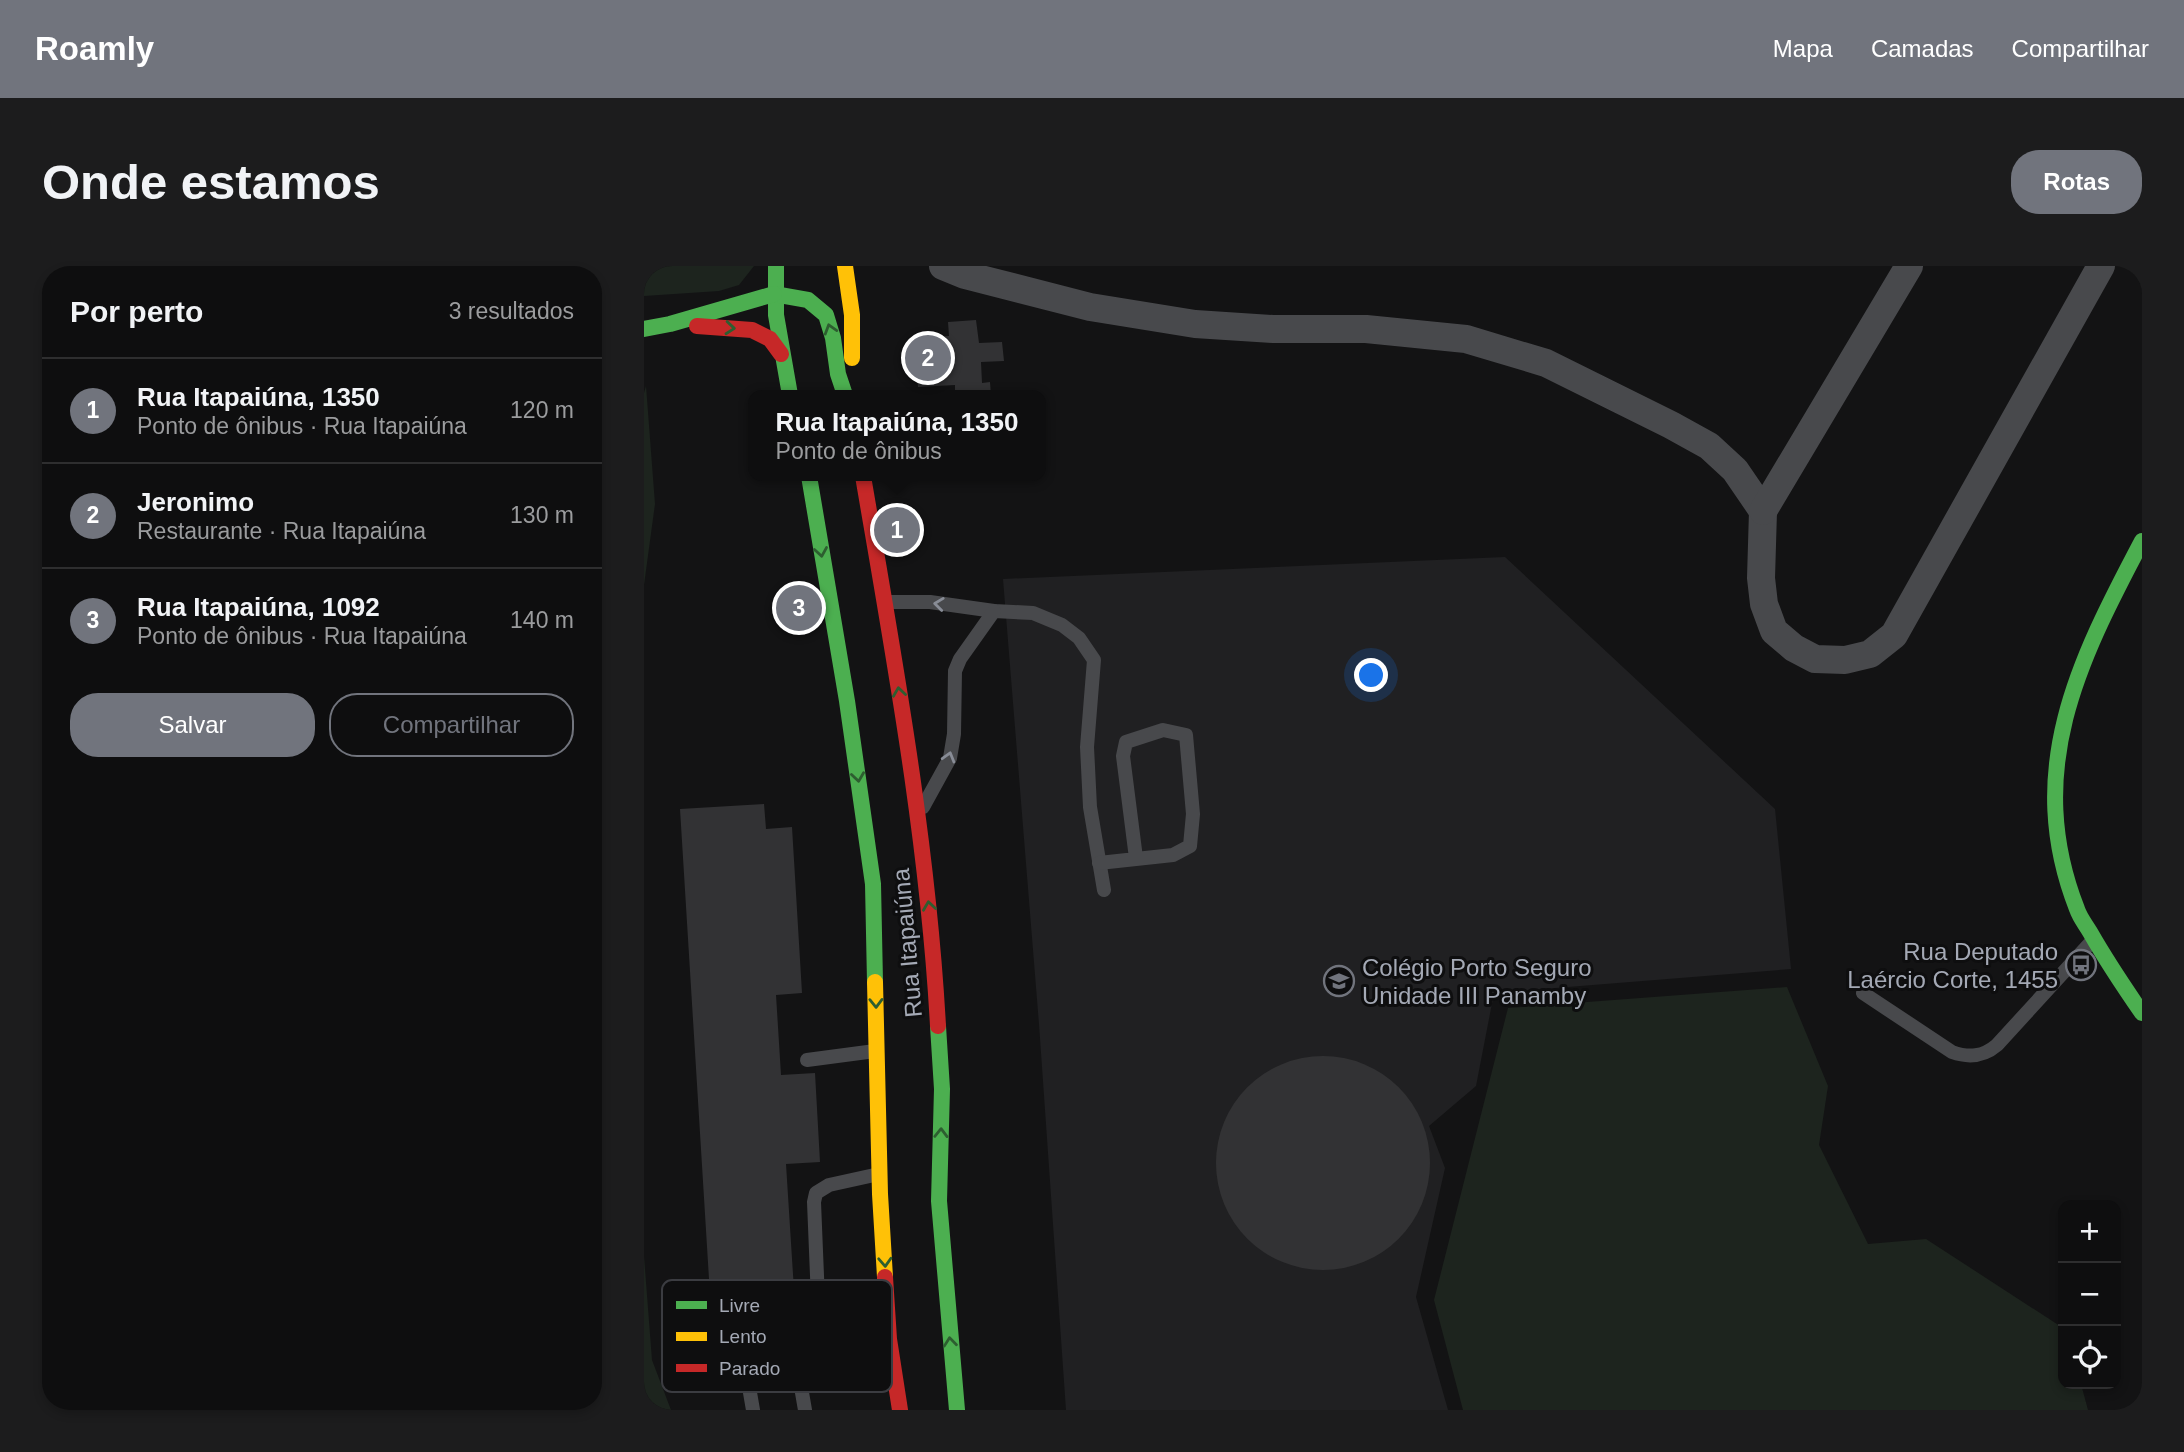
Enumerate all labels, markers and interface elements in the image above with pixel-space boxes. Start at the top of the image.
text: Roamly [35,30,154,67]
text: Mapa [1773,35,1833,62]
text: Camadas [1871,35,1974,62]
text: Compartilhar [2012,35,2149,62]
button: Rotas [2011,150,2142,214]
text: Onde estamos [42,155,380,209]
text: Por perto [70,295,203,328]
text: 3 resultados [449,298,574,324]
one-way arrow [725,320,736,335]
one-way arrow [823,323,838,335]
pin: 2 [905,332,951,384]
text: Rua Itapaiúna, 1350 [137,382,380,412]
popup [748,390,1046,481]
text: 1 [87,397,99,423]
text: 120 m [510,397,574,423]
text: Rua Itapaiúna, 1350 [776,407,1018,437]
text: Ponto de ônibus · Rua Itapaiúna [137,413,467,439]
text: Ponto de ônibus [776,438,942,464]
text: Jeronimo [137,487,254,517]
text: 2 [87,502,99,528]
text: 130 m [510,502,574,528]
pin: 1 [874,504,920,556]
text: Restaurante · Rua Itapaiúna [137,518,426,544]
one-way arrow [813,546,828,558]
pin: 3 [776,582,822,634]
text: Rua Itapaiúna, 1092 [137,592,380,622]
one-way arrow [933,596,945,611]
text: 3 [87,607,99,633]
text: 140 m [510,607,574,633]
text: Ponto de ônibus · Rua Itapaiúna [137,623,467,649]
your location [1354,658,1388,692]
one-way arrow [892,686,907,698]
button: Salvar [70,693,315,757]
button: Compartilhar [329,693,574,757]
one-way arrow [940,752,955,764]
one-way arrow [850,771,865,783]
street label: Rua Itapaiúna [887,867,927,1019]
one-way arrow [922,900,937,912]
place label: Rua Deputado Laércio Corte, 1455 [1847,938,2058,993]
bus stop icon: Rua Deputado Laércio Corte, 1455 [2064,948,2098,982]
place label: Colégio Porto Seguro Unidade III Panamby [1362,954,1591,1009]
school or university icon: Colégio Porto Seguro Unidade III Panamby [1322,964,1356,998]
one-way arrow [868,998,884,1009]
one-way arrow [933,1127,948,1138]
map controls [2058,1200,2121,1389]
button: + [2058,1200,2121,1263]
one-way arrow [877,1257,892,1268]
button: − [2058,1263,2121,1326]
legend [662,1280,892,1392]
text: Livre [719,1295,760,1316]
text: Lento [719,1326,767,1347]
button: locate [2058,1326,2121,1389]
one-way arrow [943,1336,958,1348]
text: Parado [719,1358,780,1379]

